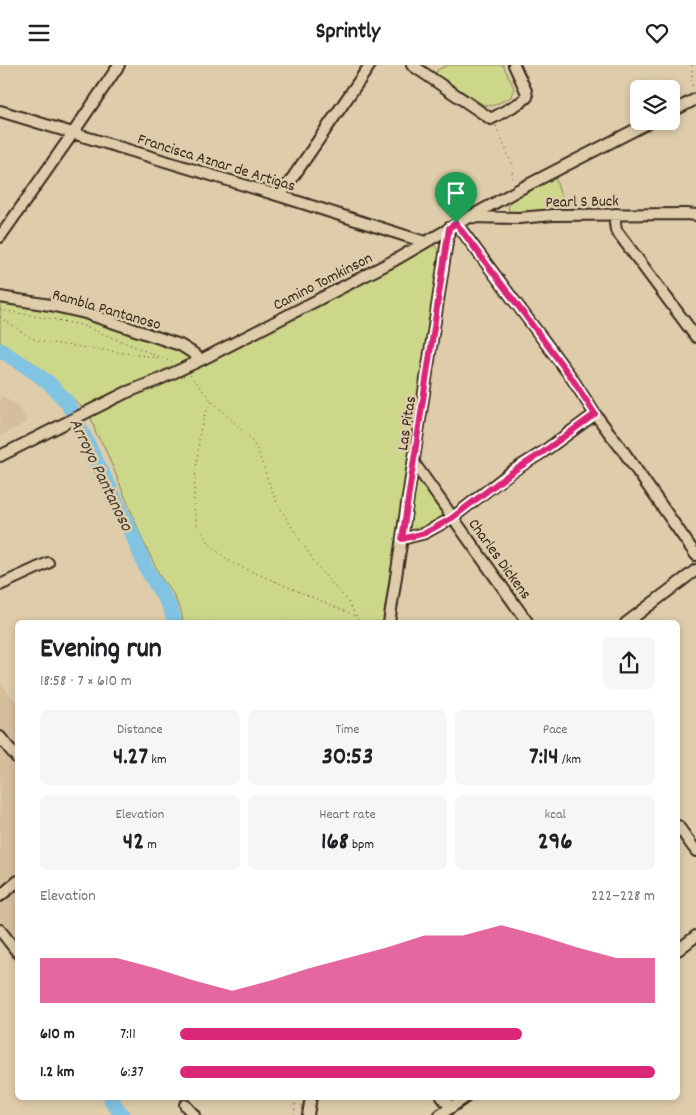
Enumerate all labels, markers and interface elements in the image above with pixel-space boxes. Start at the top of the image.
text: Sprintly [316,17,380,48]
icon: menu [25,19,53,47]
icon: heart [643,19,671,47]
map controls [630,80,680,130]
button: layers [630,80,680,130]
street label: Francisca Aznar de Artigas [135,128,298,198]
pin [435,172,477,223]
icon: arrive [442,179,470,207]
street label: Pearl S Buck [545,190,619,215]
street label: Camino Tomkinson [269,247,377,317]
street label: Rambla Pantanoso [49,284,163,337]
street label: Las Pitas [392,394,423,452]
water label: Arroyo Pantanoso [62,415,138,537]
street label: Charles Dickens [462,514,536,605]
text: Evening run [40,631,162,671]
button: share [603,637,655,689]
text: 18:58 · 7 × 610 m [40,670,132,693]
text: Distance [117,720,163,740]
text: Time [336,720,359,740]
text: Pace [543,720,568,740]
text: 4.27 [113,740,148,776]
text: 30:53 [322,740,373,776]
text: 7:14 [529,740,559,776]
text: km [148,750,167,770]
text: /km [559,750,581,770]
text: Elevation [115,805,164,825]
text: Heart rate [319,805,376,825]
text: kcal [545,805,566,825]
text: 42 [123,825,144,861]
text: 168 [321,825,349,861]
text: 296 [538,825,572,861]
text: m [144,835,157,855]
text: bpm [349,835,374,855]
text: Elevation [40,885,96,908]
text: 222–228 m [591,885,655,908]
text: 610 m [40,1023,75,1046]
text: 7:11 [120,1023,136,1046]
text: 1.2 km [40,1061,74,1084]
text: 6:37 [120,1061,144,1084]

